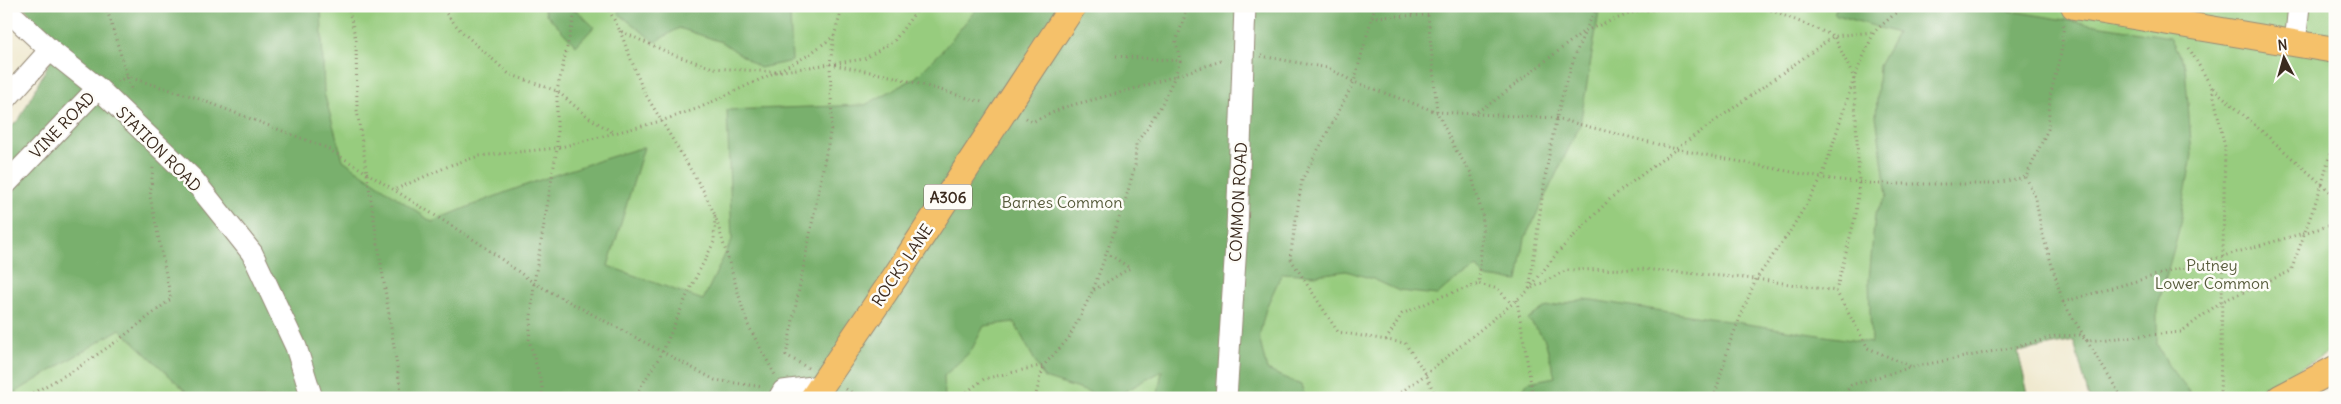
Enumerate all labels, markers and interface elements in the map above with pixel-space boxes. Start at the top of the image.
north arrow [2258,32,2308,82]
text: N [2277,36,2288,55]
street label: VINE ROAD [25,87,99,163]
street label: STATION ROAD [112,102,206,196]
street label: COMMON ROAD [1225,142,1251,262]
road number: A306 [924,184,972,210]
park label: Barnes Common [1002,192,1122,212]
street label: ROCKS LANE [867,220,937,310]
park label: Putney Lower Common [2155,255,2269,293]

